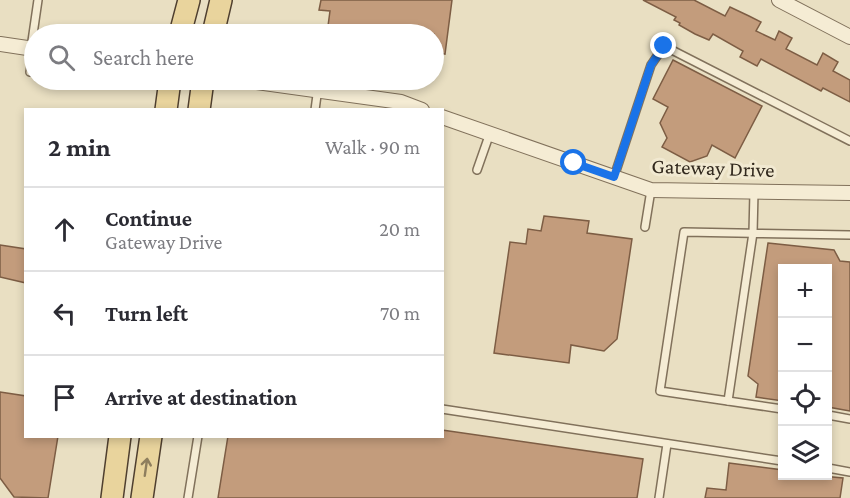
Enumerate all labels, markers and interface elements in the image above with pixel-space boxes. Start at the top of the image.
search box [24,24,444,90]
route end [650,32,676,58]
icon: search [45,41,78,74]
text: Search here [93,45,194,70]
text: 2 min [48,133,111,162]
text: Walk · 90 m [325,136,420,158]
route start [560,149,586,175]
street label: Gateway Drive [651,154,775,182]
text: Continue [105,206,192,231]
icon: ahead [48,213,81,246]
text: 20 m [379,218,420,240]
text: Gateway Drive [105,231,222,253]
map controls [778,264,832,480]
button: + [778,264,832,318]
icon: left [48,297,81,330]
text: Turn left [105,301,188,326]
text: 70 m [380,302,420,324]
button: − [778,318,832,372]
button: locate [778,372,832,426]
icon: arrive [48,381,81,414]
text: Arrive at destination [105,385,297,410]
button: layers [778,426,832,480]
one-way arrow [141,458,152,478]

